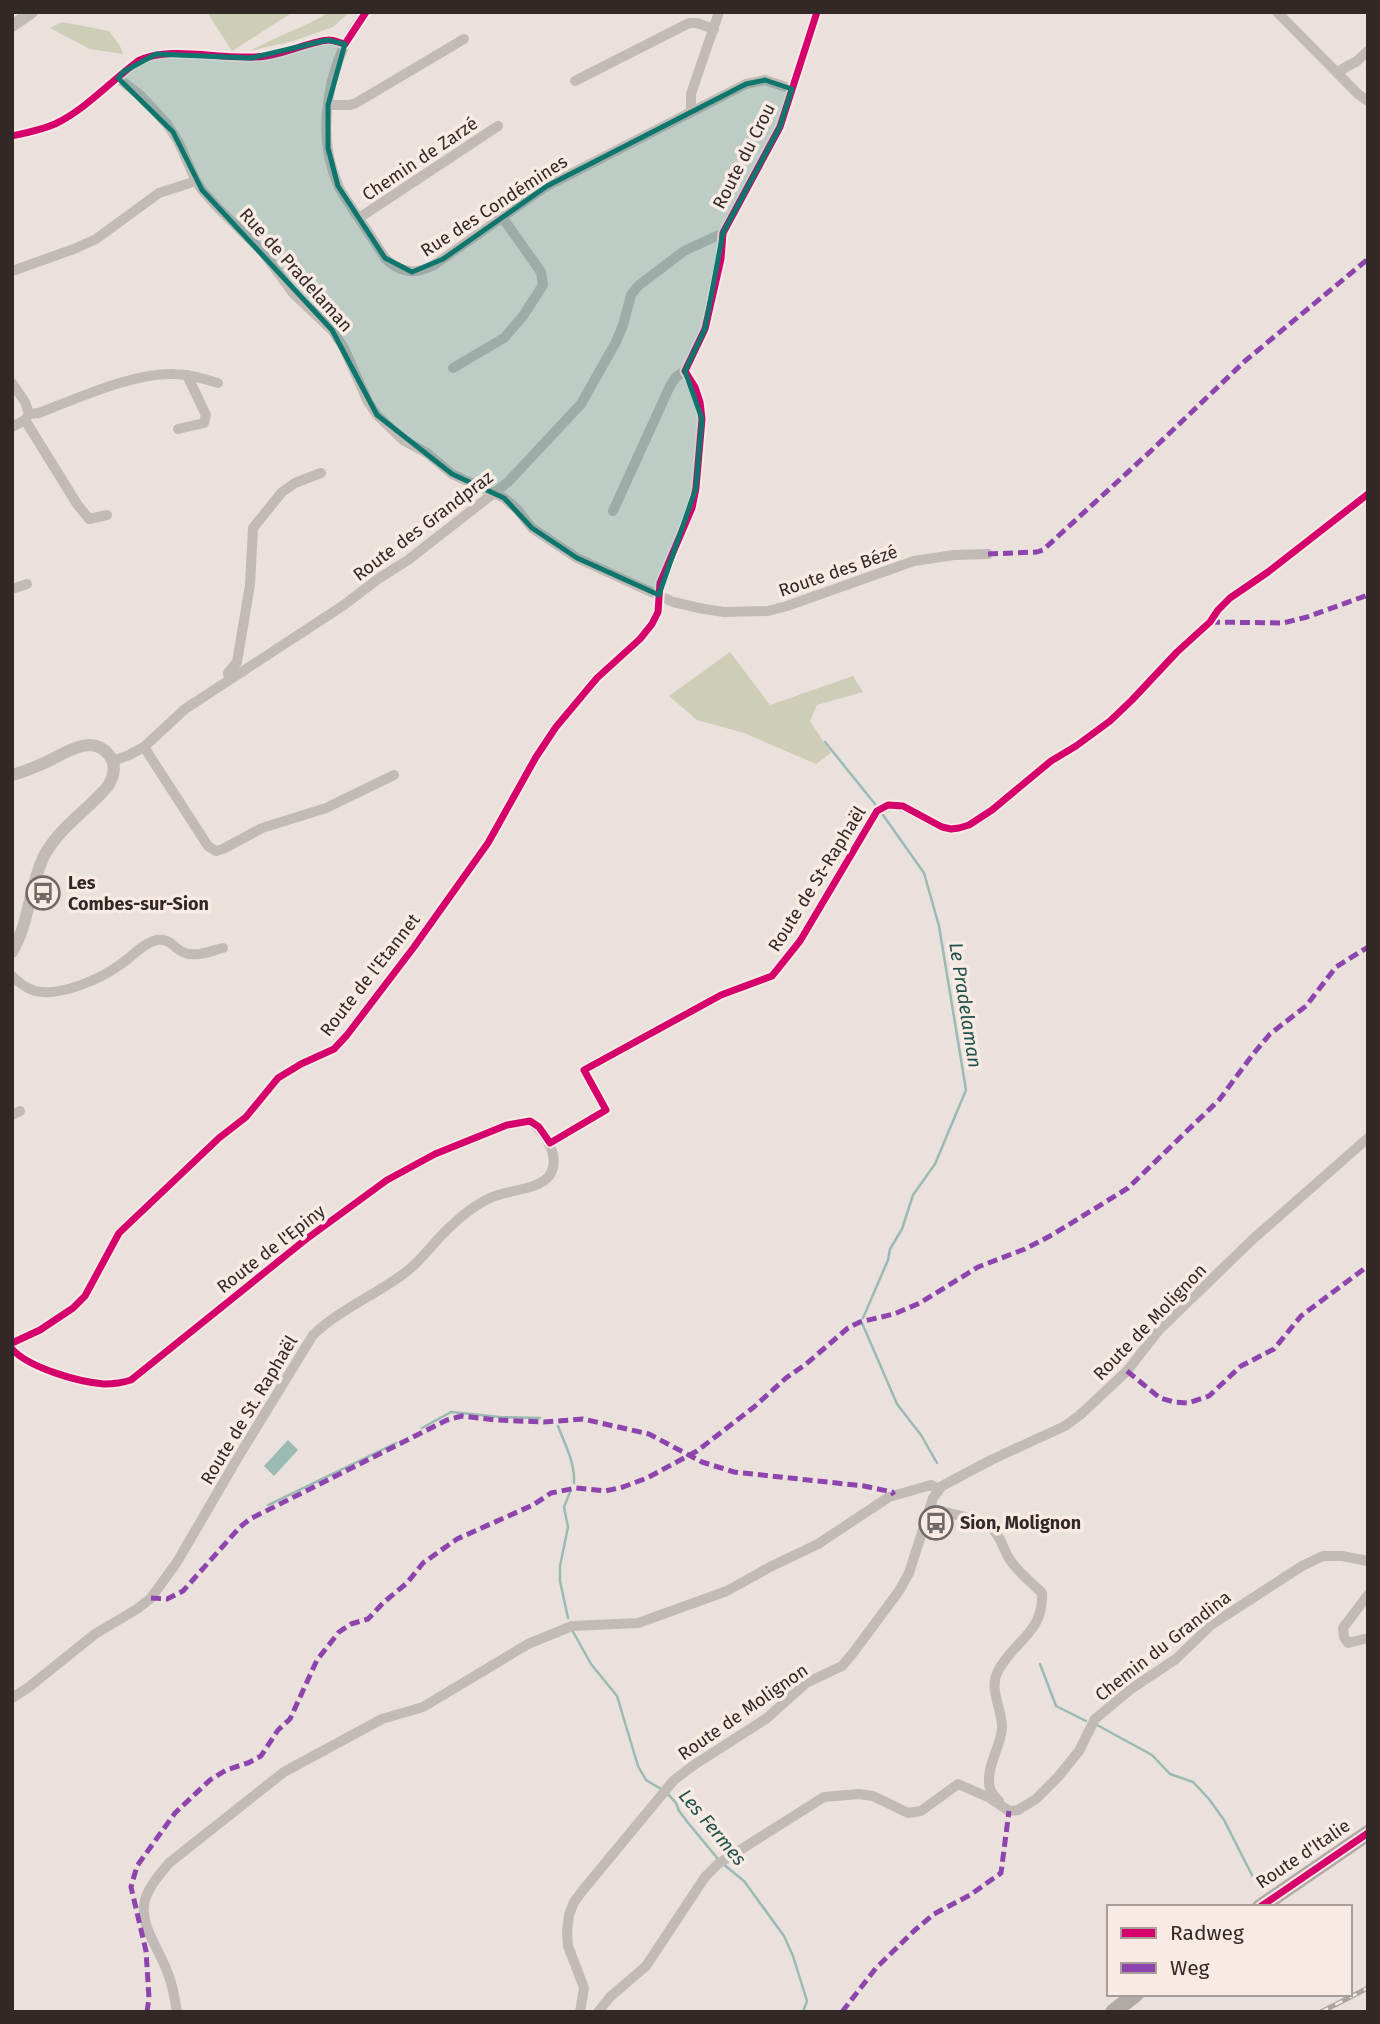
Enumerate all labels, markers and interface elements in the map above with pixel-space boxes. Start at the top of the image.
street label: Route du Crou [708,99,780,213]
street label: Chemin de Zarzé [358,112,482,206]
street label: Rue des Condémines [417,150,571,262]
street label: Rue de Pradelaman [235,204,357,336]
street label: Route des Grandpraz [349,466,497,586]
street label: Route des Bézé [776,540,900,602]
street label: Route de St-Raphaël [763,802,871,956]
place label: Les Combes-sur-Sion [68,872,209,915]
bus stop icon: Les Combes-sur-Sion [24,874,62,912]
street label: Route de l'Etannet [315,909,425,1041]
water label: Le Pradelaman [944,941,987,1069]
street label: Route de l'Epiny [213,1200,330,1298]
street label: Route de Molignon [1089,1259,1211,1385]
street label: Route de St. Raphaël [196,1332,302,1488]
bus stop icon: Sion, Molignon [917,1504,955,1542]
place label: Sion, Molignon [960,1512,1081,1534]
street label: Chemin du Grandina [1091,1586,1235,1706]
street label: Route de Molignon [674,1659,812,1765]
water label: Les Fermes [674,1784,751,1870]
street label: Route d'Italie [1252,1815,1354,1893]
legend [1107,1905,1352,1996]
text: Radweg [1170,1920,1244,1946]
text: Weg [1170,1955,1210,1981]

